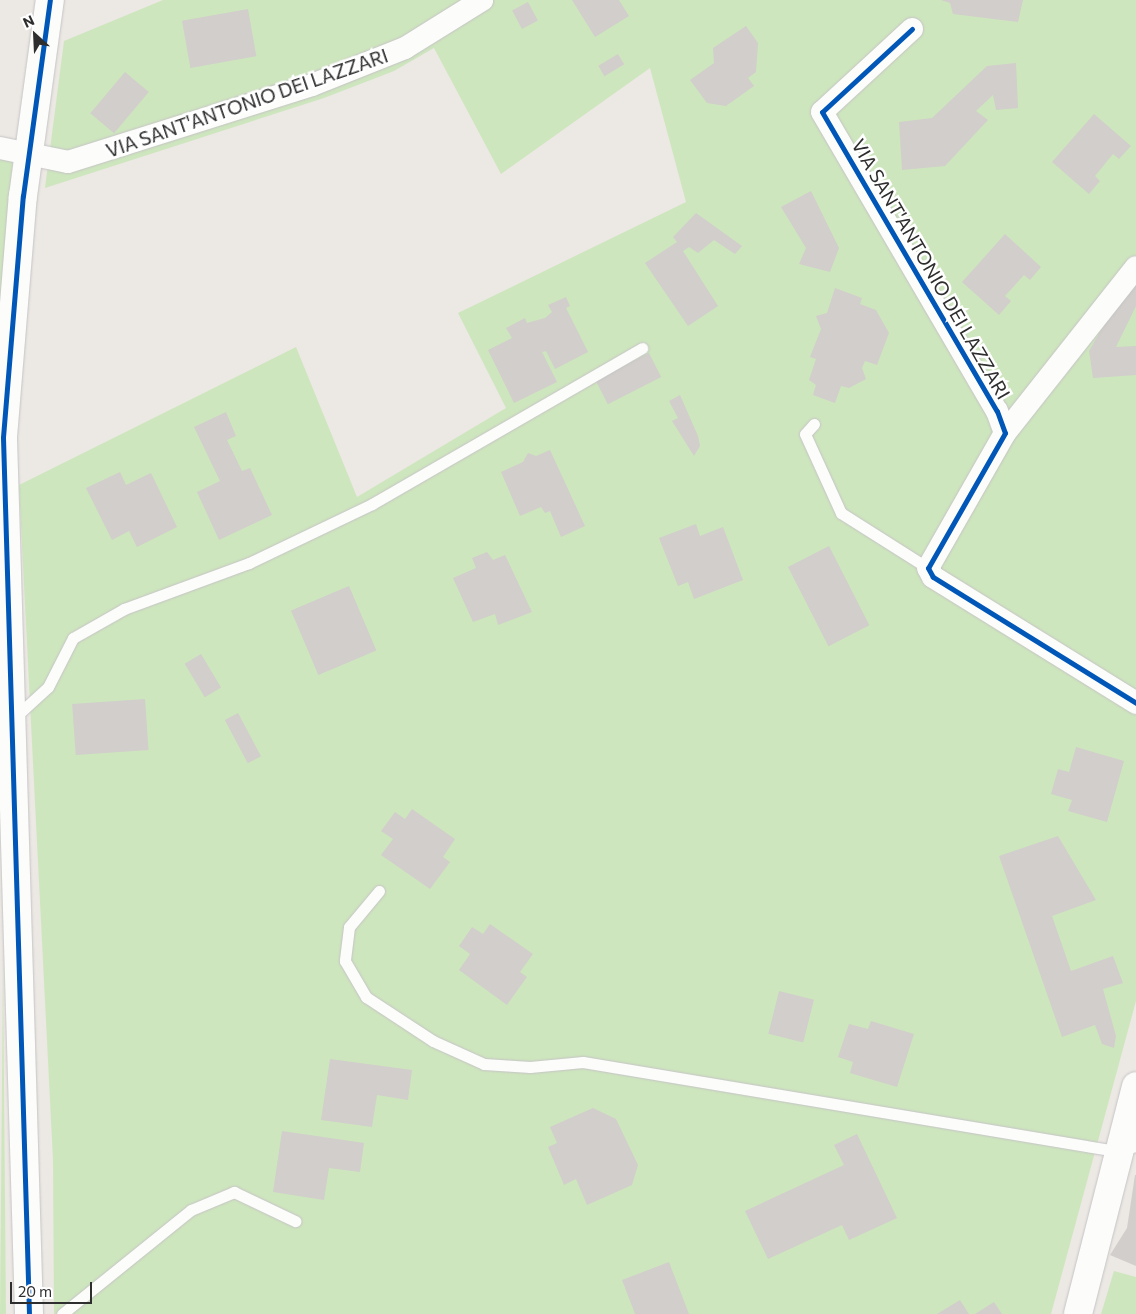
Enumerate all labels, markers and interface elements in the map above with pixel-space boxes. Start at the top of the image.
north arrow [10,10,60,60]
text: N [20,11,37,31]
street label: VIA SANT'ANTONIO DEI LAZZARI [103,44,391,162]
street label: VIA SANT'ANTONIO DEI LAZZARI [847,135,1015,403]
scale bar [12,1272,95,1304]
text: 20 m [18,1282,52,1300]

